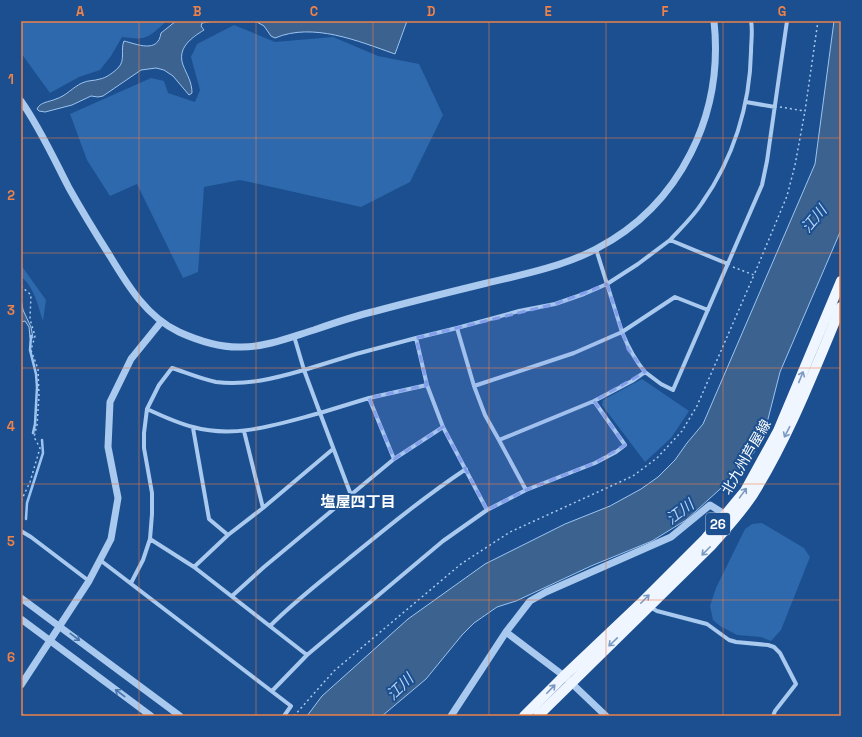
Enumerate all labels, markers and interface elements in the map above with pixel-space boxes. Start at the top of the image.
text: A [76,3,85,20]
text: B [193,3,202,20]
text: C [310,3,318,20]
text: D [427,3,436,20]
text: E [544,3,552,20]
text: F [662,3,669,20]
text: G [778,3,786,20]
text: 1 [8,71,14,88]
text: 2 [7,187,15,204]
water label: 江川 [797,200,832,236]
text: 3 [7,302,15,319]
one-way arrow [798,372,806,384]
street label: 北九州芦屋線 [717,416,775,498]
text: 4 [7,418,15,435]
one-way arrow [783,426,790,438]
one-way arrow [739,488,747,499]
district label: 塩屋四丁目 [320,492,396,511]
water label: 江川 [662,494,699,528]
road number: 26 [706,513,730,535]
text: 5 [7,533,15,550]
one-way arrow [701,546,711,555]
one-way arrow [640,594,650,604]
one-way arrow [70,633,81,641]
one-way arrow [608,637,618,646]
text: 6 [7,649,15,666]
water label: 江川 [382,668,418,704]
one-way arrow [547,684,556,694]
one-way arrow [114,689,125,697]

